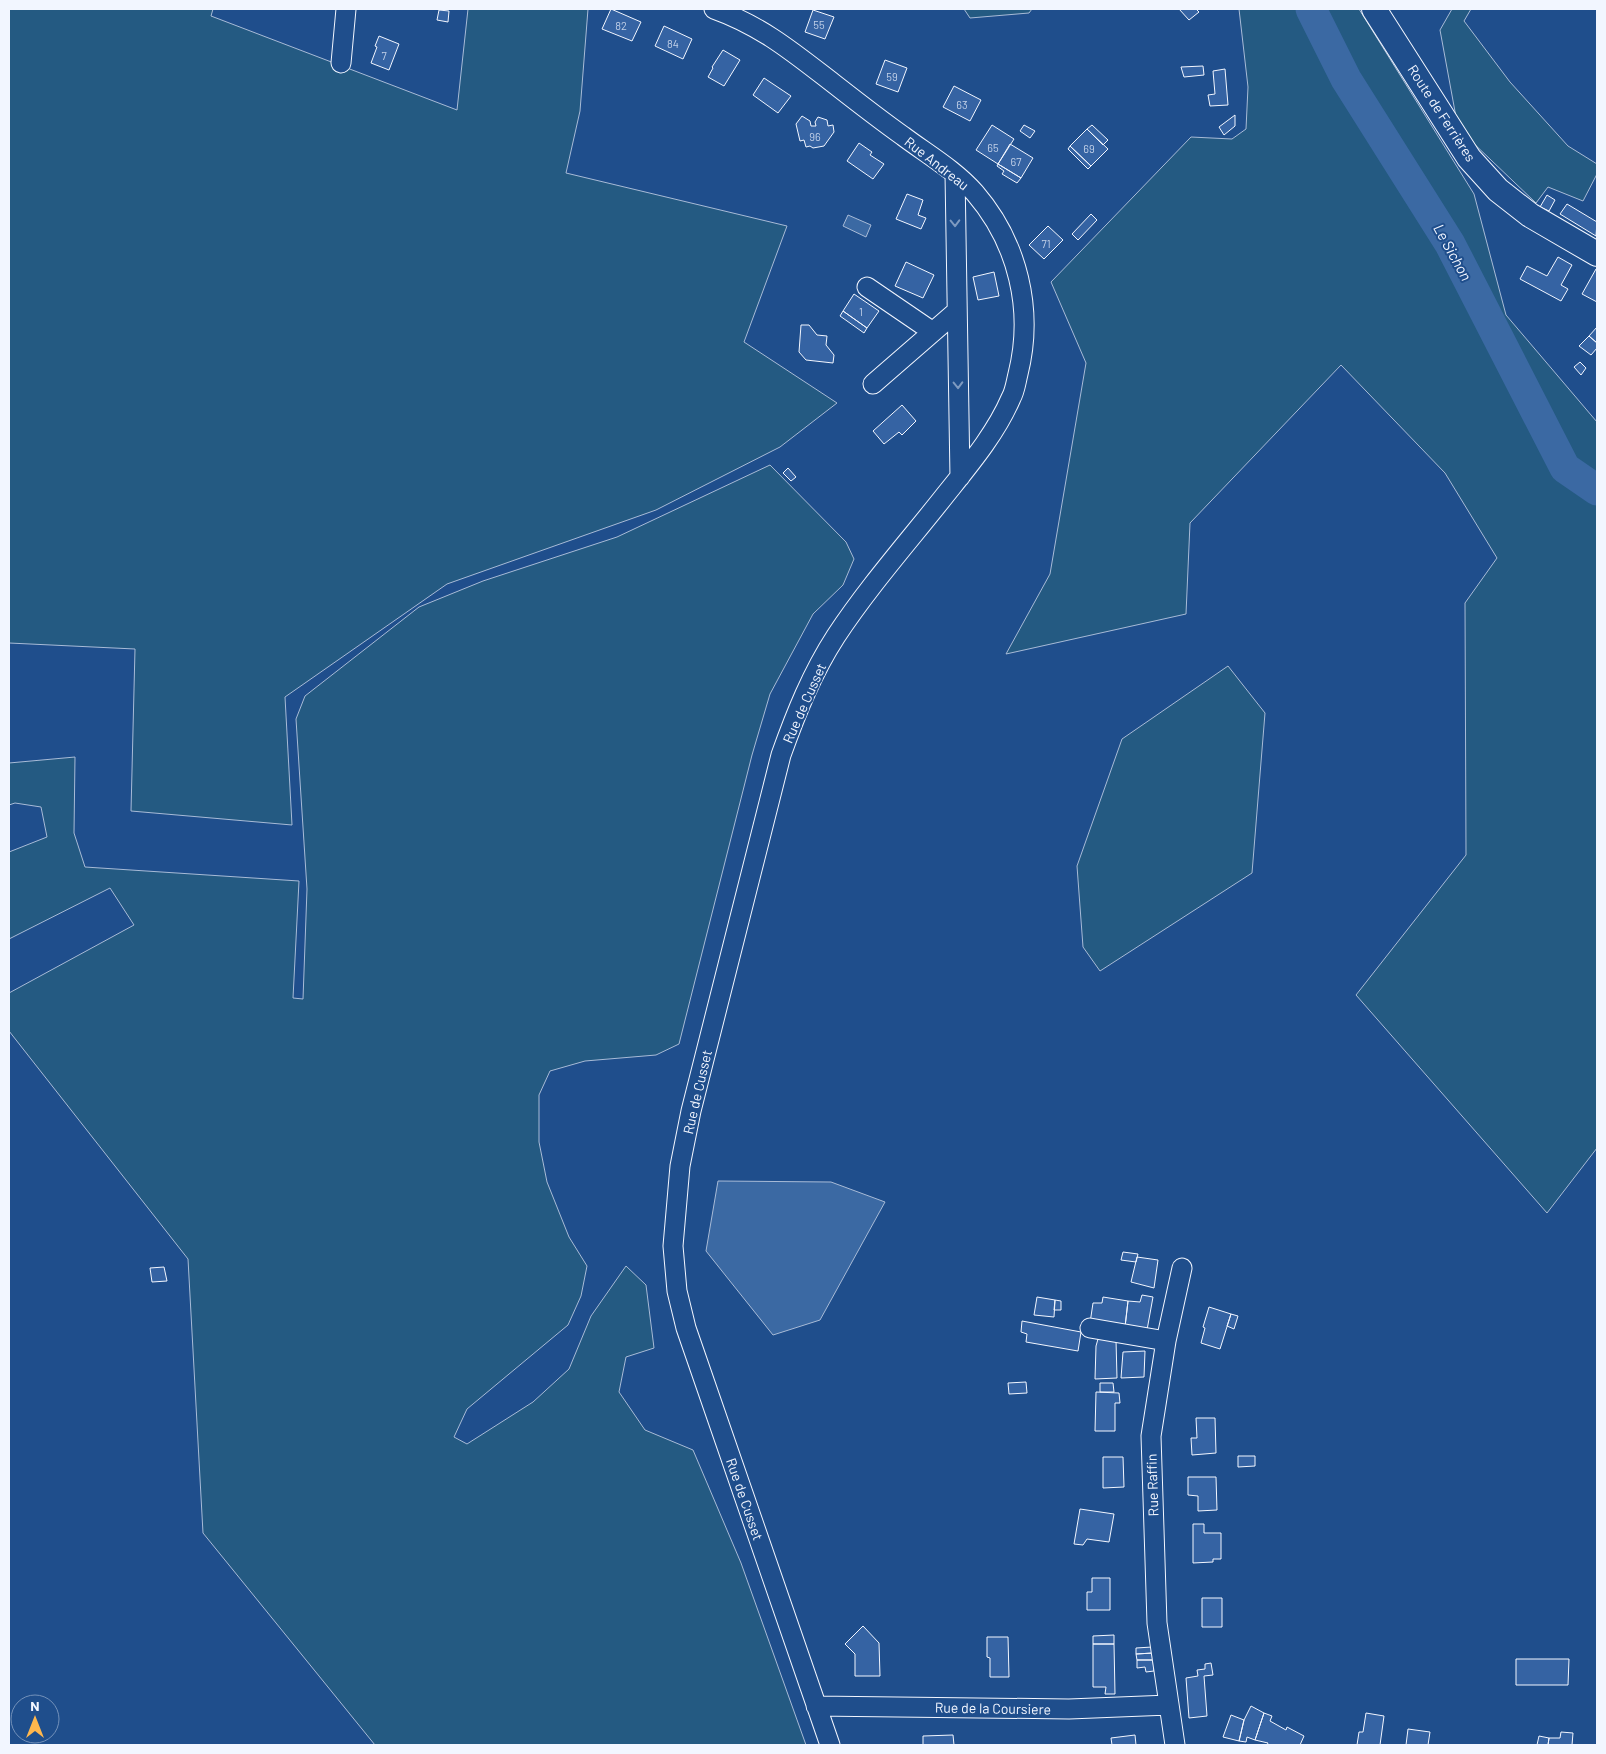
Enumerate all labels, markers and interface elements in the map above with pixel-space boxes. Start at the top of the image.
house number: 55 [813,18,825,31]
house number: 82 [615,19,627,32]
house number: 84 [667,37,679,50]
house number: 7 [381,49,387,62]
street label: Route de Ferrières [1404,61,1480,165]
house number: 59 [886,70,898,83]
house number: 63 [956,98,968,111]
house number: 96 [809,130,821,143]
street label: Rue Andreau [901,133,973,193]
house number: 65 [987,141,999,154]
house number: 69 [1083,142,1095,155]
house number: 67 [1011,155,1021,168]
one-way arrow [950,219,961,227]
water label: Le Sichon [1430,220,1476,284]
house number: 71 [1041,237,1051,250]
house number: 1 [859,305,863,318]
one-way arrow [953,381,964,389]
street label: Rue de Cusset [779,660,829,746]
street label: Rue de Cusset [679,1048,715,1136]
street label: Rue Raffin [1142,1453,1162,1517]
street label: Rue de Cusset [723,1456,767,1542]
north arrow [10,1694,60,1744]
text: N [30,1697,40,1714]
street label: Rue de la Coursiere [935,1698,1051,1718]

